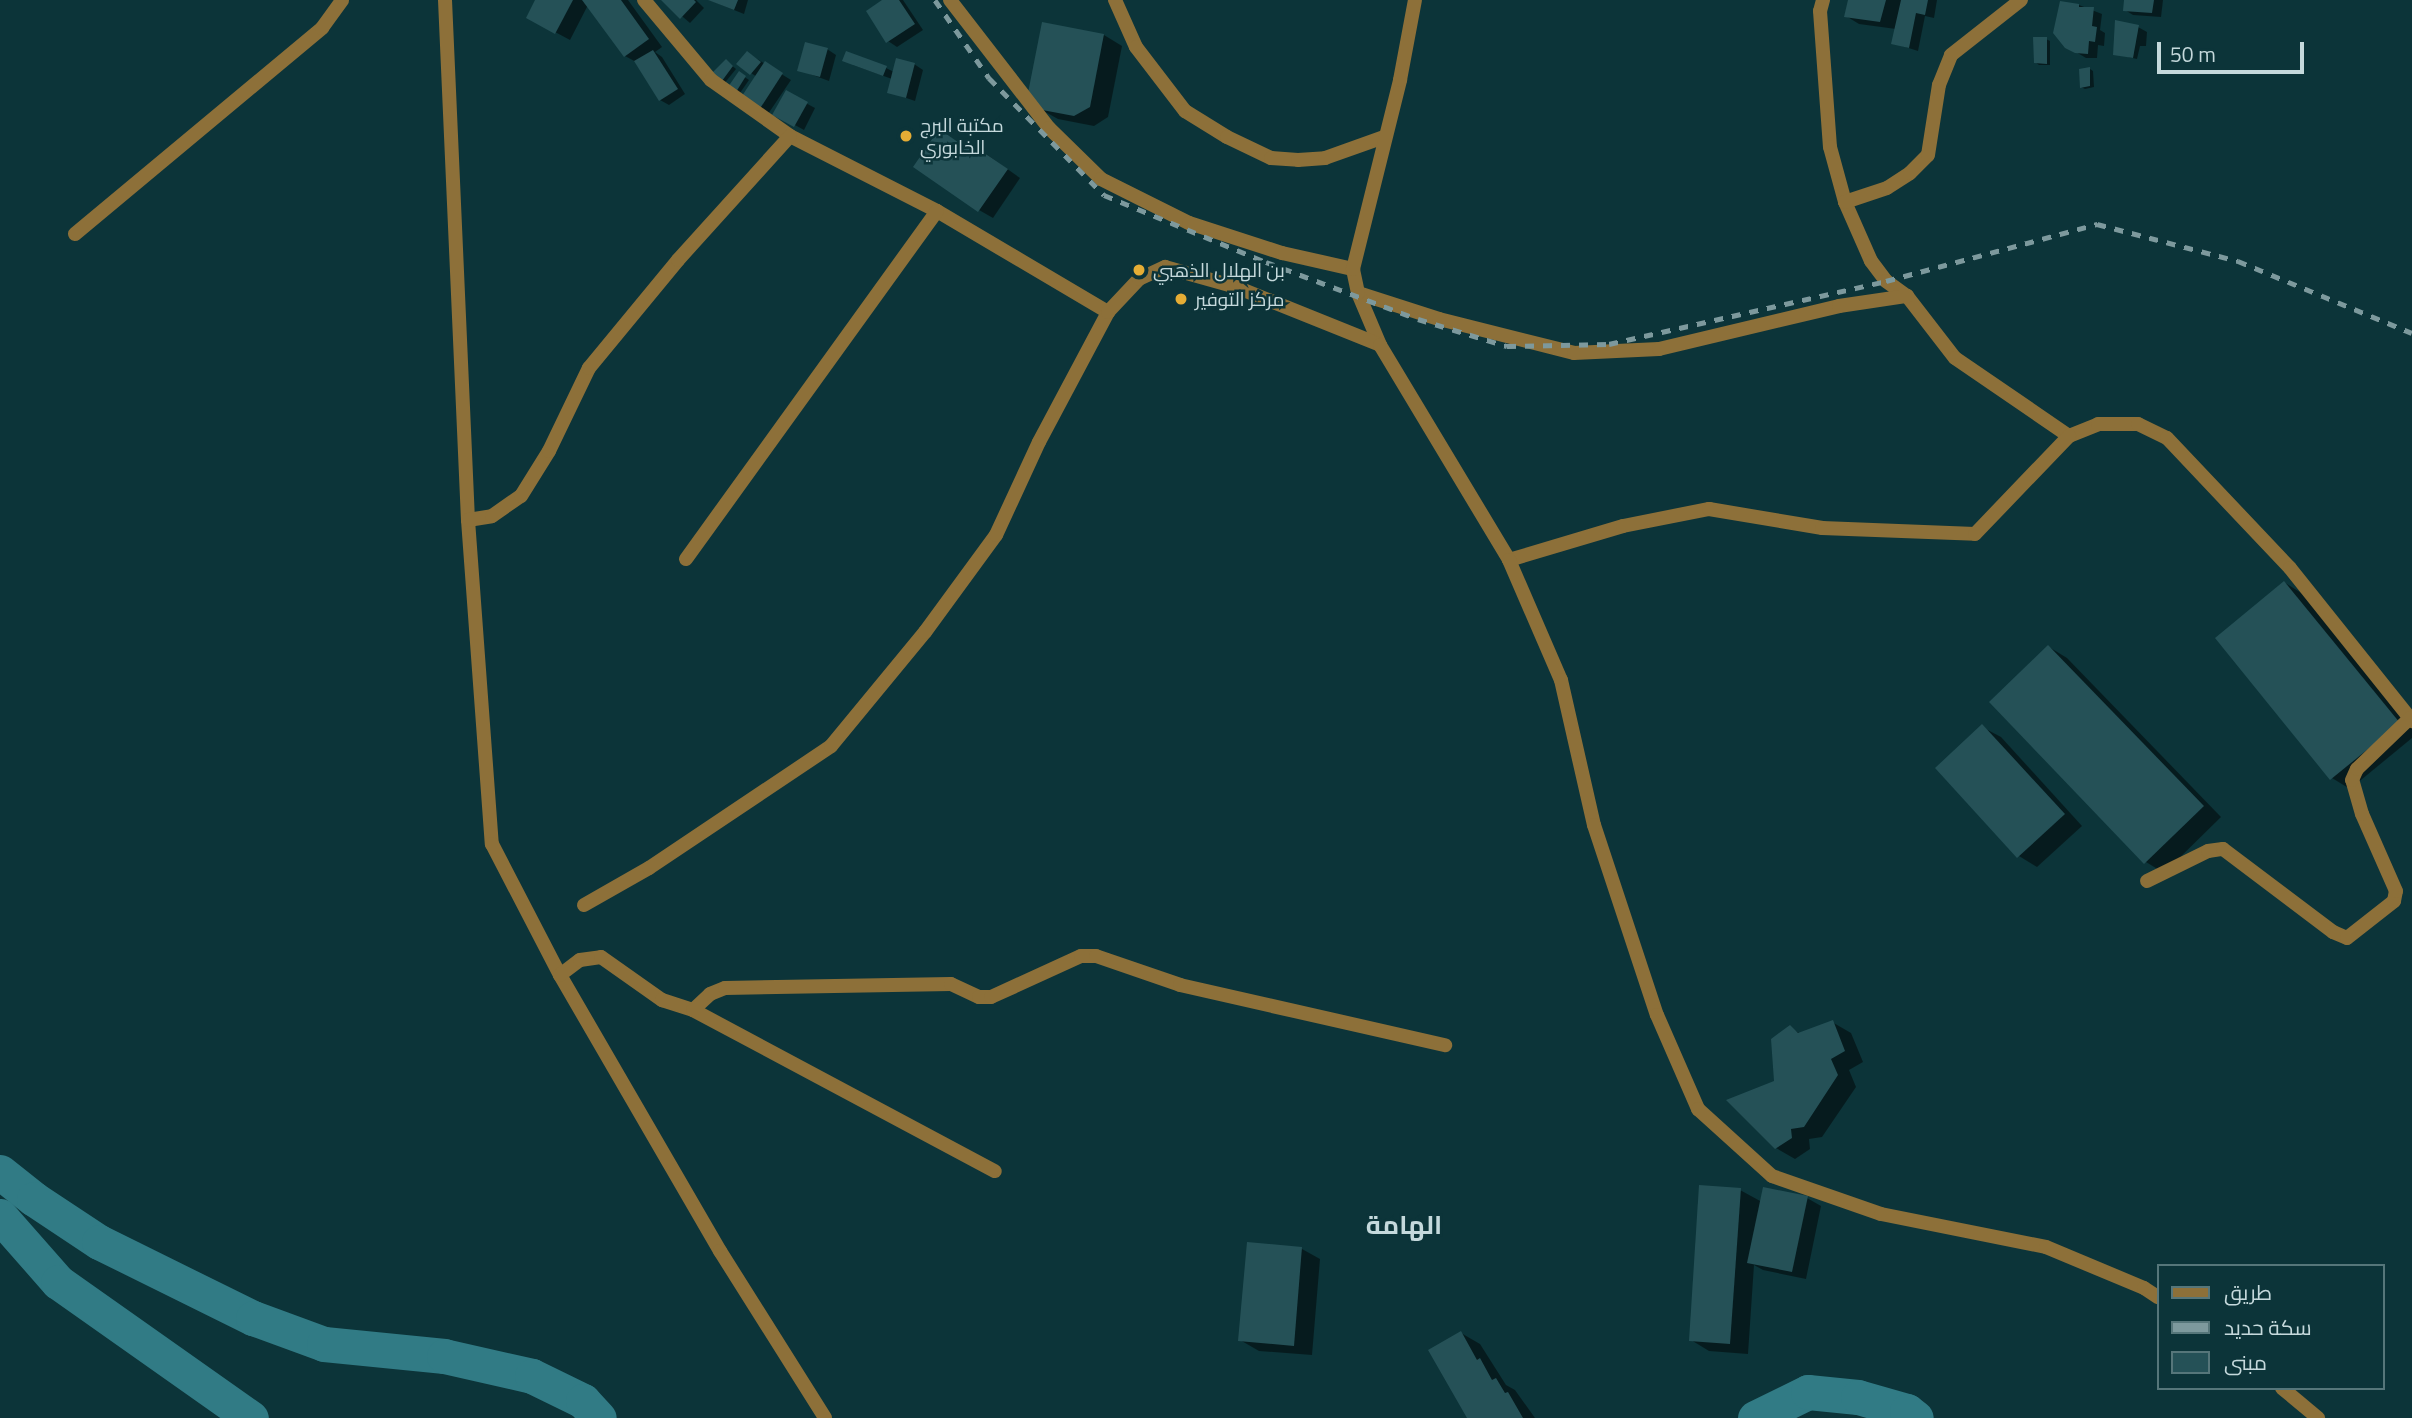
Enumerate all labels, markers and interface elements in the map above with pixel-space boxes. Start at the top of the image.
scale bar [2160,28,2307,72]
text: 50 m [2170,38,2216,70]
place label: مكتبة البرج الخابوري [920,114,1004,158]
marker: مكتبة البرج الخابوري [898,128,914,144]
place label: بن الهلال الذهبي [1153,259,1285,281]
marker: بن الهلال الذهبي [1131,262,1147,278]
place label: مركز التوفير [1195,288,1284,310]
marker: مركز التوفير [1173,291,1189,307]
district label: الهامة [1366,1209,1442,1241]
legend [2156,1264,2384,1390]
text: طريق [2224,1276,2272,1308]
text: سكة حديد [2224,1311,2312,1343]
text: مبنى [2224,1346,2267,1378]

